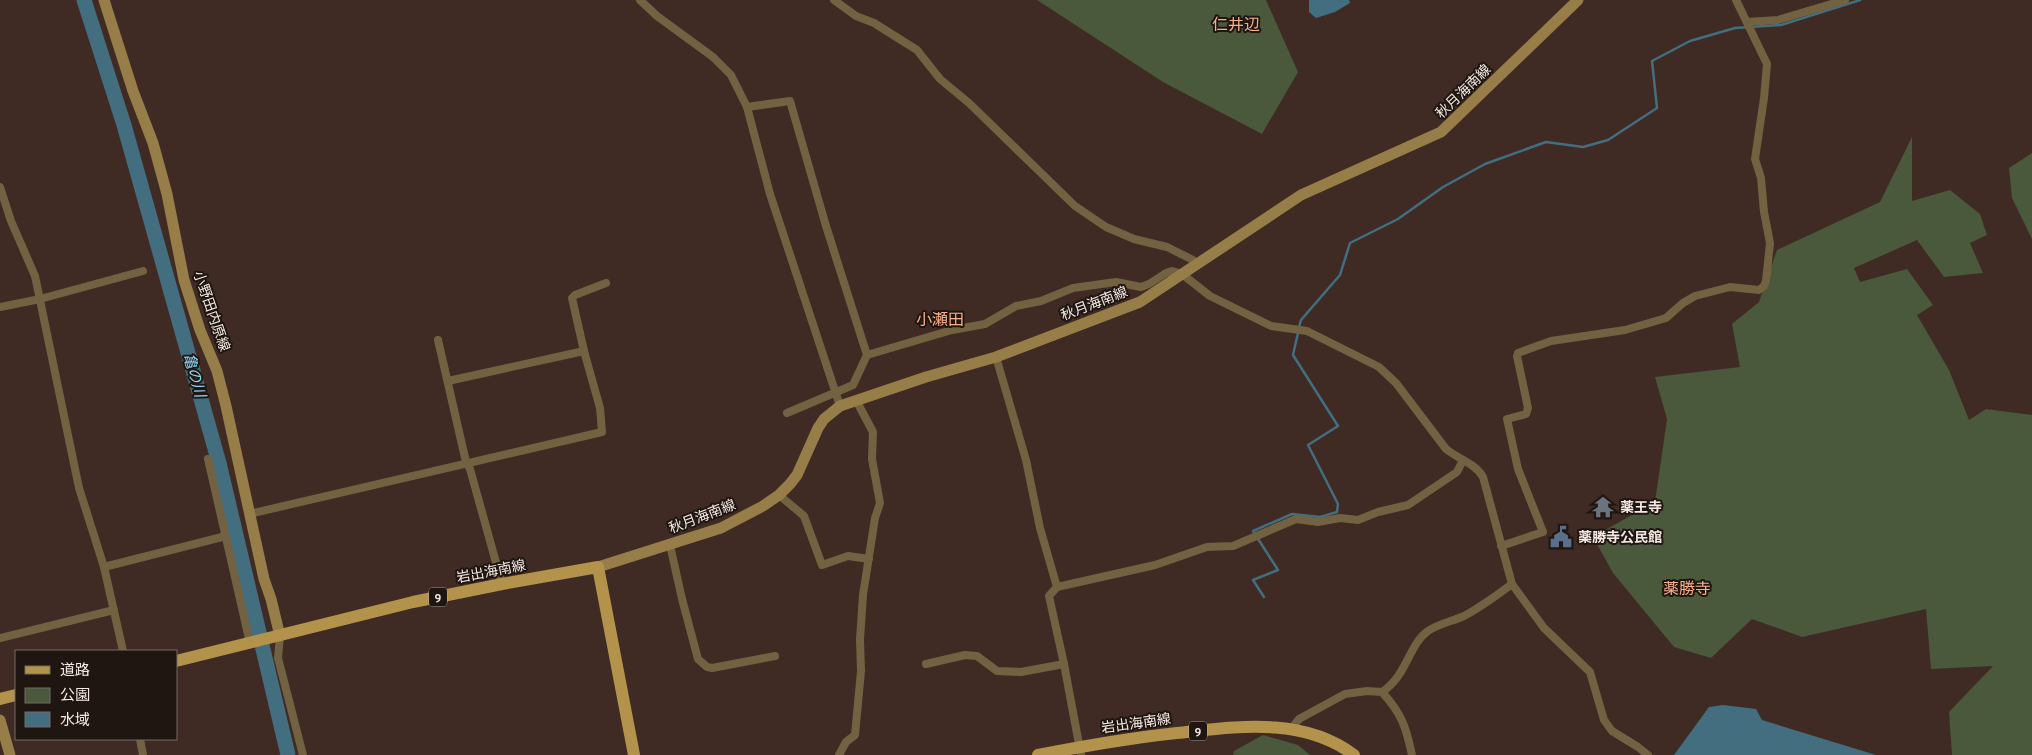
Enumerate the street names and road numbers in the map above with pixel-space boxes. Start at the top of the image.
street label: 秋月海南線 [1432,60,1494,122]
street label: 小野田内原線 [190,268,234,354]
street label: 秋月海南線 [1058,282,1130,324]
street label: 秋月海南線 [666,495,738,537]
street label: 岩出海南線 [455,555,527,587]
road number: 9 [429,588,447,606]
street label: 岩出海南線 [1100,709,1172,737]
road number: 9 [1189,721,1207,740]

